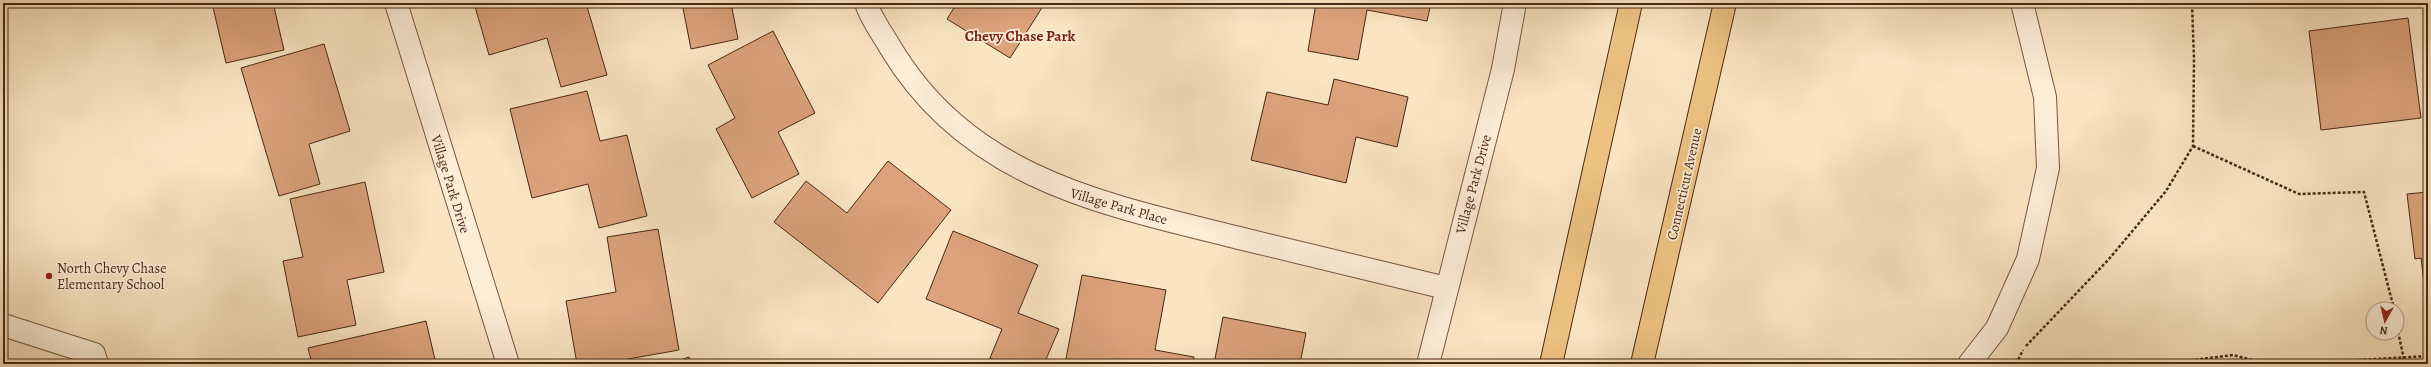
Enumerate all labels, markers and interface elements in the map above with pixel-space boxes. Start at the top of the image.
district label: Chevy Chase Park [965,26,1076,46]
street label: Connecticut Avenue [1662,126,1707,242]
street label: Village Park Drive [426,132,474,236]
street label: Village Park Drive [1451,132,1496,237]
street label: Village Park Place [1067,183,1170,229]
place label: North Chevy Chase Elementary School [57,259,166,294]
marker: North Chevy Chase Elementary School [44,271,54,281]
north arrow [2365,301,2405,341]
text: N [2379,322,2389,338]

